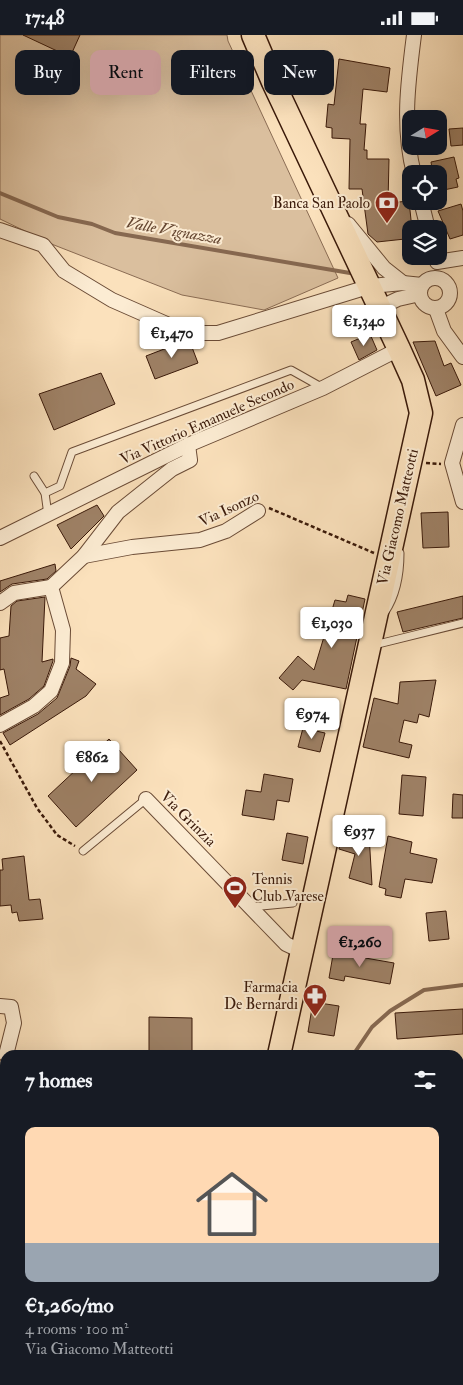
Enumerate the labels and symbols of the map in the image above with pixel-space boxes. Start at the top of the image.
north arrow [402,110,448,155]
bank icon: Banca San Paolo [374,190,400,224]
place label: Banca San Paolo [273,194,370,213]
water label: Valle Vignazza [125,213,223,249]
pin: €1,340 [323,305,405,347]
pin: €1,470 [131,317,213,359]
street label: Via Vittorio Emanuele Secondo [117,375,297,469]
street label: Via Giacomo Matteotti [373,447,423,587]
street label: Via Isonzo [196,487,262,531]
pin: €1,030 [291,607,373,649]
pin: €974 [282,697,342,740]
pin: €862 [62,741,122,783]
street label: Via Grinzia [156,787,220,851]
pin: €937 [329,815,389,857]
place label: Tennis Club Varese [252,870,324,906]
sports icon: Tennis Club Varese [222,875,248,909]
pin: €1,260 [319,925,401,968]
place label: Farmacia De Bernardi [224,978,299,1014]
pharmacy icon: Farmacia De Bernardi [302,983,328,1017]

